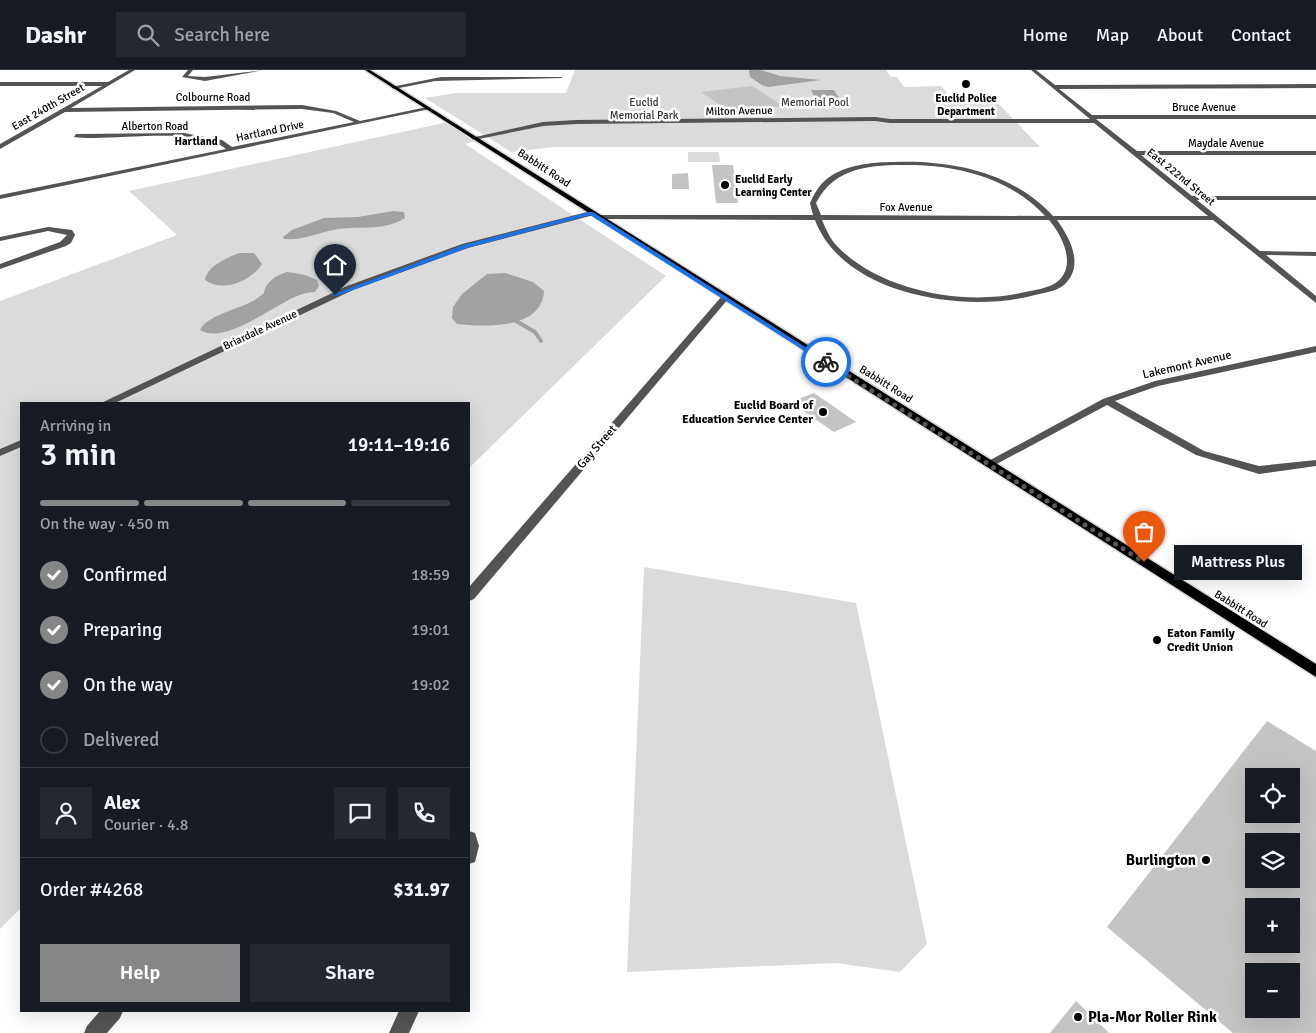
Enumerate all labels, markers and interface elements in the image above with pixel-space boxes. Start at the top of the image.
search box [116,12,466,57]
text: Dashr [25,20,86,50]
icon: search [134,21,162,49]
text: Search here [174,23,270,47]
text: Home [1023,24,1068,46]
text: Map [1096,24,1129,46]
text: About [1157,24,1203,46]
text: Contact [1231,24,1291,46]
marker: Euclid Police Department [960,78,972,90]
street label: East 240th Street [9,81,87,133]
street label: Colbourne Road [176,91,250,104]
place label: Euclid Police Department [935,92,997,118]
park label: Euclid Memorial Park [610,96,679,122]
park label: Memorial Pool [781,96,849,109]
street label: Bruce Avenue [1172,101,1236,114]
street label: Milton Avenue [705,104,773,118]
street label: Hartland Drive [235,117,305,145]
street label: Alberton Road [122,120,189,133]
district label: Hartland [174,135,218,148]
street label: Maydale Avenue [1188,137,1264,150]
street label: Babbitt Road [515,146,573,190]
street label: East 222nd Street [1144,146,1218,208]
place label: Euclid Early Learning Center [735,173,812,199]
marker: Euclid Early Learning Center [719,179,731,191]
street label: Fox Avenue [880,201,932,214]
pin [314,244,356,295]
icon: home [321,251,349,279]
street label: Briardale Avenue [221,307,299,353]
courier [801,337,851,387]
street label: Lakemont Avenue [1141,347,1233,383]
icon: bike [812,348,840,376]
street label: Babbitt Road [857,362,915,406]
place label: Euclid Board of Education Service Center [682,398,814,427]
marker: Euclid Board of Education Service Center [817,406,829,418]
text: Arriving in [40,416,111,436]
street label: Gay Street [574,422,620,472]
text: 19:11–19:16 [348,433,450,457]
text: 3 min [40,435,117,474]
pin [1123,511,1165,562]
text: On the way · 450 m [40,514,170,534]
icon: bag [1130,518,1158,546]
callout: Mattress Plus [1174,544,1302,580]
text: Mattress Plus [1191,552,1285,572]
icon: check [40,561,68,589]
text: Confirmed [83,563,167,587]
text: 18:59 [411,565,450,585]
street label: Babbitt Road [1212,587,1270,631]
icon: check [40,616,68,644]
text: Preparing [83,618,162,642]
text: 19:01 [411,620,450,640]
place label: Eaton Family Credit Union [1167,626,1235,655]
marker: Eaton Family Credit Union [1151,634,1163,646]
icon: check [40,671,68,699]
text: On the way [83,673,173,697]
text: 19:02 [411,675,450,695]
text: Delivered [83,728,159,752]
map controls [1245,768,1300,1018]
button: locate [1245,768,1300,823]
button: person [40,787,92,839]
button: chat [334,787,386,839]
button: phone [398,787,450,839]
text: Alex [104,791,140,815]
text: Courier · 4.8 [104,815,188,835]
button: layers [1245,833,1300,888]
place label: Burlington [1126,851,1196,869]
marker: Burlington [1200,854,1212,866]
text: Order #4268 [40,878,143,902]
text: $31.97 [393,878,450,902]
button: + [1245,898,1300,953]
button: Help [40,944,240,1002]
button: Share [250,944,450,1002]
button: − [1245,963,1300,1018]
place label: Pla-Mor Roller Rink [1088,1008,1217,1026]
marker: Pla-Mor Roller Rink [1072,1011,1084,1023]

